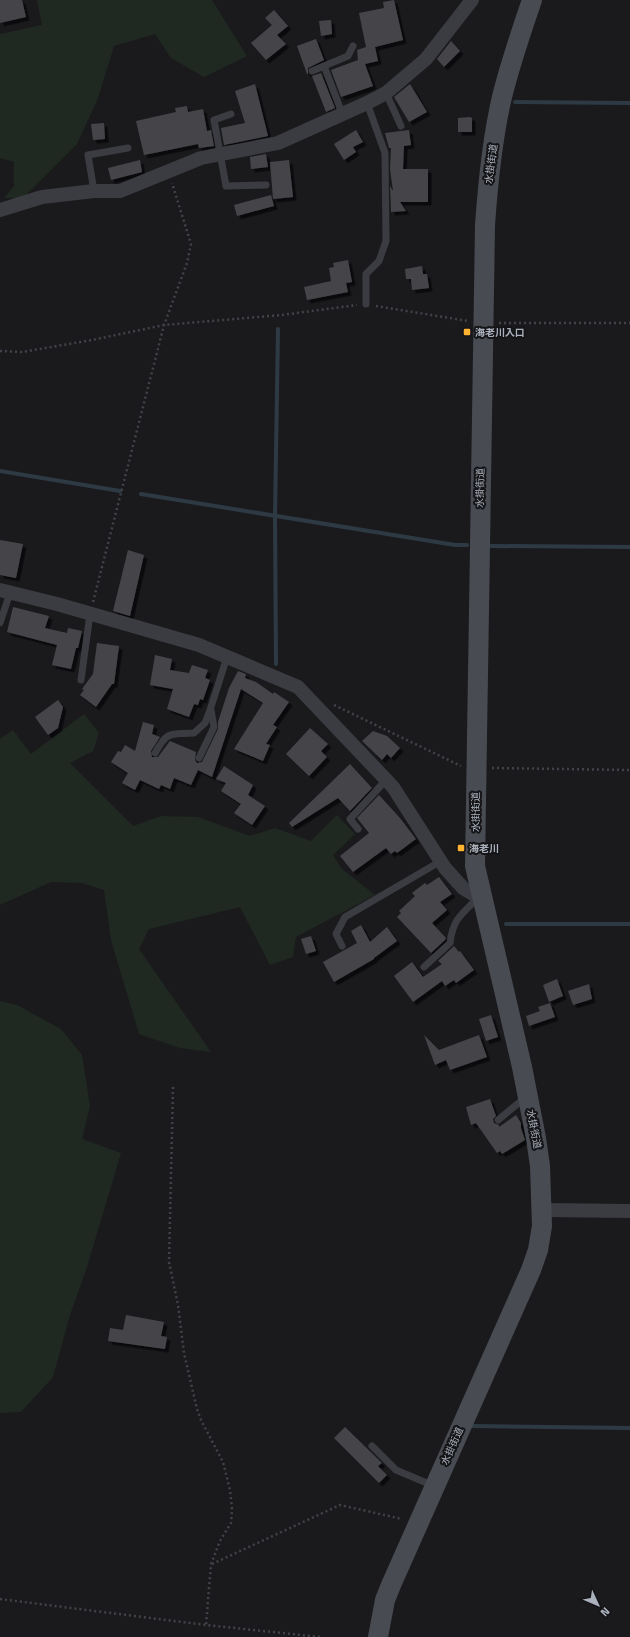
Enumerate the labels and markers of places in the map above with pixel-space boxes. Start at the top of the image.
place label: 海老川入口 [475,325,525,340]
marker: 海老川入口 [462,327,472,337]
place label: 海老川 [469,841,499,856]
marker: 海老川 [456,843,466,853]

